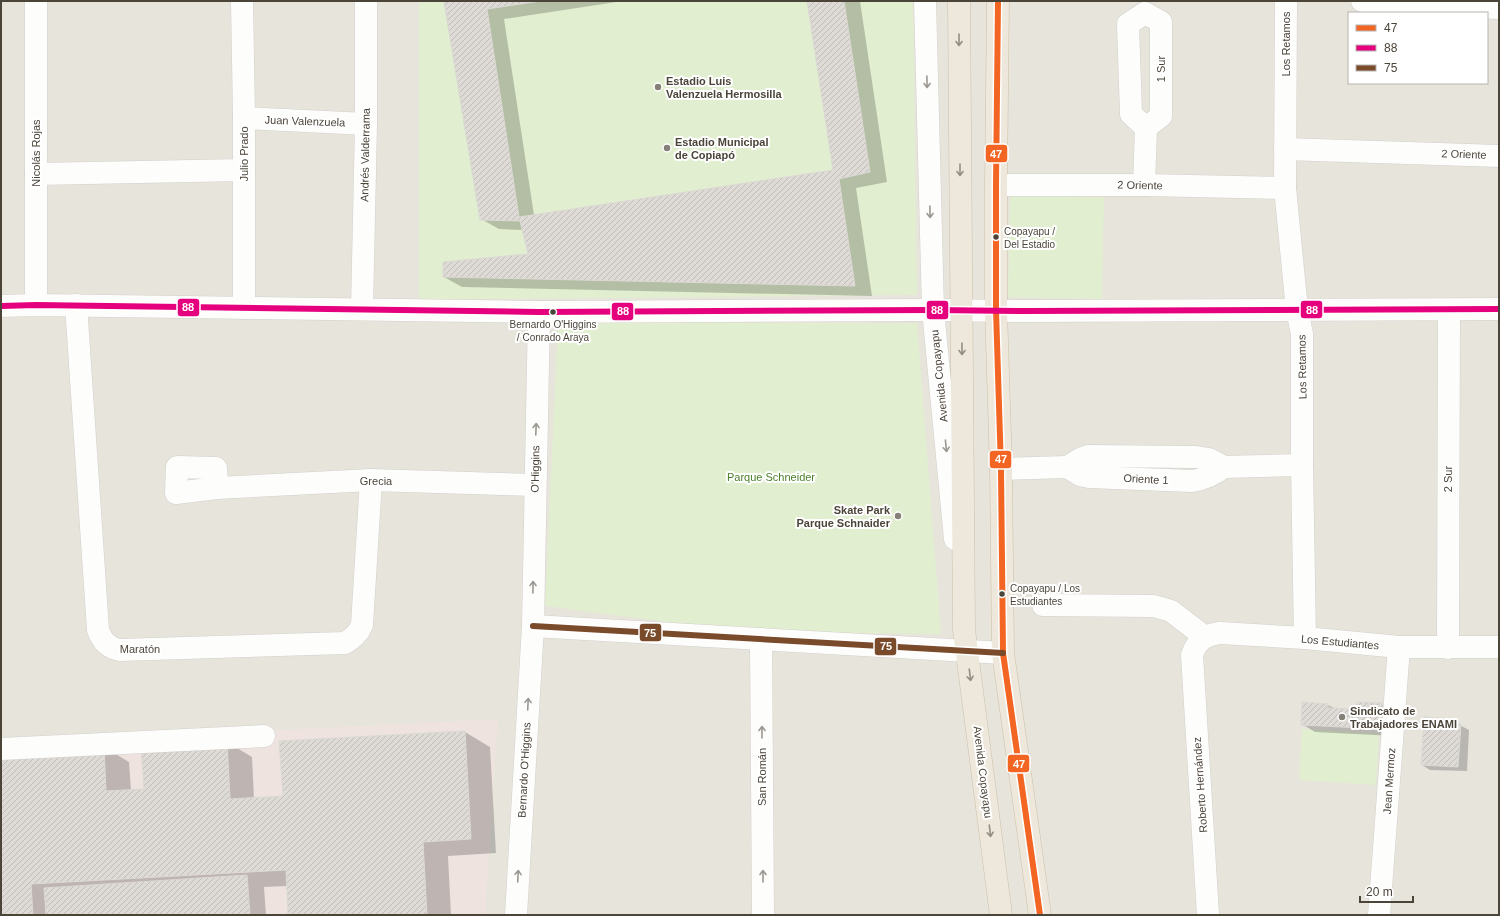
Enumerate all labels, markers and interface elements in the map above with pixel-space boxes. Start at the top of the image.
street label: Los Retamos [1280,11,1292,76]
legend [1348,12,1488,84]
text: 47 [1384,21,1398,35]
one-way arrow [955,33,963,46]
text: 88 [1384,41,1398,55]
street label: 1 Sur [1155,56,1167,82]
text: 75 [1384,61,1398,75]
place label: Estadio Luis Valenzuela Hermosilla [666,75,782,100]
one-way arrow [923,75,931,88]
marker: Estadio Luis Valenzuela Hermosilla [653,82,663,92]
street label: Andrés Valderrama [358,107,372,202]
street label: Juan Valenzuela [265,114,346,128]
street label: Nicolás Rojas [30,119,42,187]
street label: Julio Prado [238,126,250,182]
place label: Estadio Municipal de Copiapó [675,136,769,161]
marker: Estadio Municipal de Copiapó [662,143,672,153]
line badge: 47 [985,144,1008,163]
street label: 2 Oriente [1441,147,1487,161]
text: 47 [990,148,1002,160]
one-way arrow [956,163,964,176]
street label: 2 Oriente [1117,179,1163,191]
one-way arrow [926,205,934,218]
place label: Copayapu / Del Estadio [1004,226,1056,250]
marker: Copayapu / Del Estadio [991,232,1001,242]
line badge: 88 [177,298,200,317]
line badge: 88 [926,300,949,320]
line badge: 88 [1300,300,1323,319]
text: 88 [182,301,194,313]
line badge: 88 [611,302,634,321]
text: 88 [931,304,943,316]
text: 88 [1306,304,1318,316]
text: 88 [617,305,629,317]
marker: Bernardo O'Higgins / Conrado Araya [548,307,558,317]
place label: Bernardo O'Higgins / Conrado Araya [510,319,596,343]
street label: Avenida Copayapu [928,329,950,423]
street label: Los Retamos [1295,334,1309,400]
one-way arrow [958,342,966,355]
one-way arrow [533,423,540,436]
one-way arrow [942,439,950,452]
street label: O'Higgins [529,445,541,493]
line badge: 47 [989,450,1012,469]
text: 47 [995,453,1007,465]
street label: 2 Sur [1442,466,1454,492]
park label: Parque Schneider [727,471,815,483]
street label: Oriente 1 [1123,472,1169,486]
street label: Grecia [360,475,393,487]
place label: Skate Park Parque Schnaider [796,504,891,529]
marker: Skate Park Parque Schnaider [893,511,903,521]
one-way arrow [529,581,537,594]
place label: Copayapu / Los Estudiantes [1010,583,1080,607]
marker: Copayapu / Los Estudiantes [997,589,1007,599]
line badge: 75 [639,623,662,642]
text: 75 [644,627,656,639]
street label: Los Estudiantes [1300,633,1380,651]
line badge: 75 [874,637,897,656]
text: 75 [880,640,892,652]
street label: Maratón [120,643,160,655]
one-way arrow [966,668,974,681]
one-way arrow [524,698,532,711]
place label: Sindicato de Trabajadores ENAMI [1350,705,1457,730]
marker: Sindicato de Trabajadores ENAMI [1337,712,1347,722]
street label: Bernardo O'Higgins [516,721,533,818]
street label: Avenida Copayapu [971,725,995,819]
one-way arrow [758,726,766,739]
street label: Roberto Hernández [1191,737,1209,833]
street label: Jean Mermoz [1381,747,1397,815]
street label: San Román [756,748,768,806]
line badge: 47 [1007,754,1030,773]
text: 47 [1013,758,1025,770]
one-way arrow [987,824,994,837]
one-way arrow [514,870,522,883]
one-way arrow [759,870,767,883]
scale bar [1360,878,1413,904]
text: 20 m [1366,885,1393,899]

